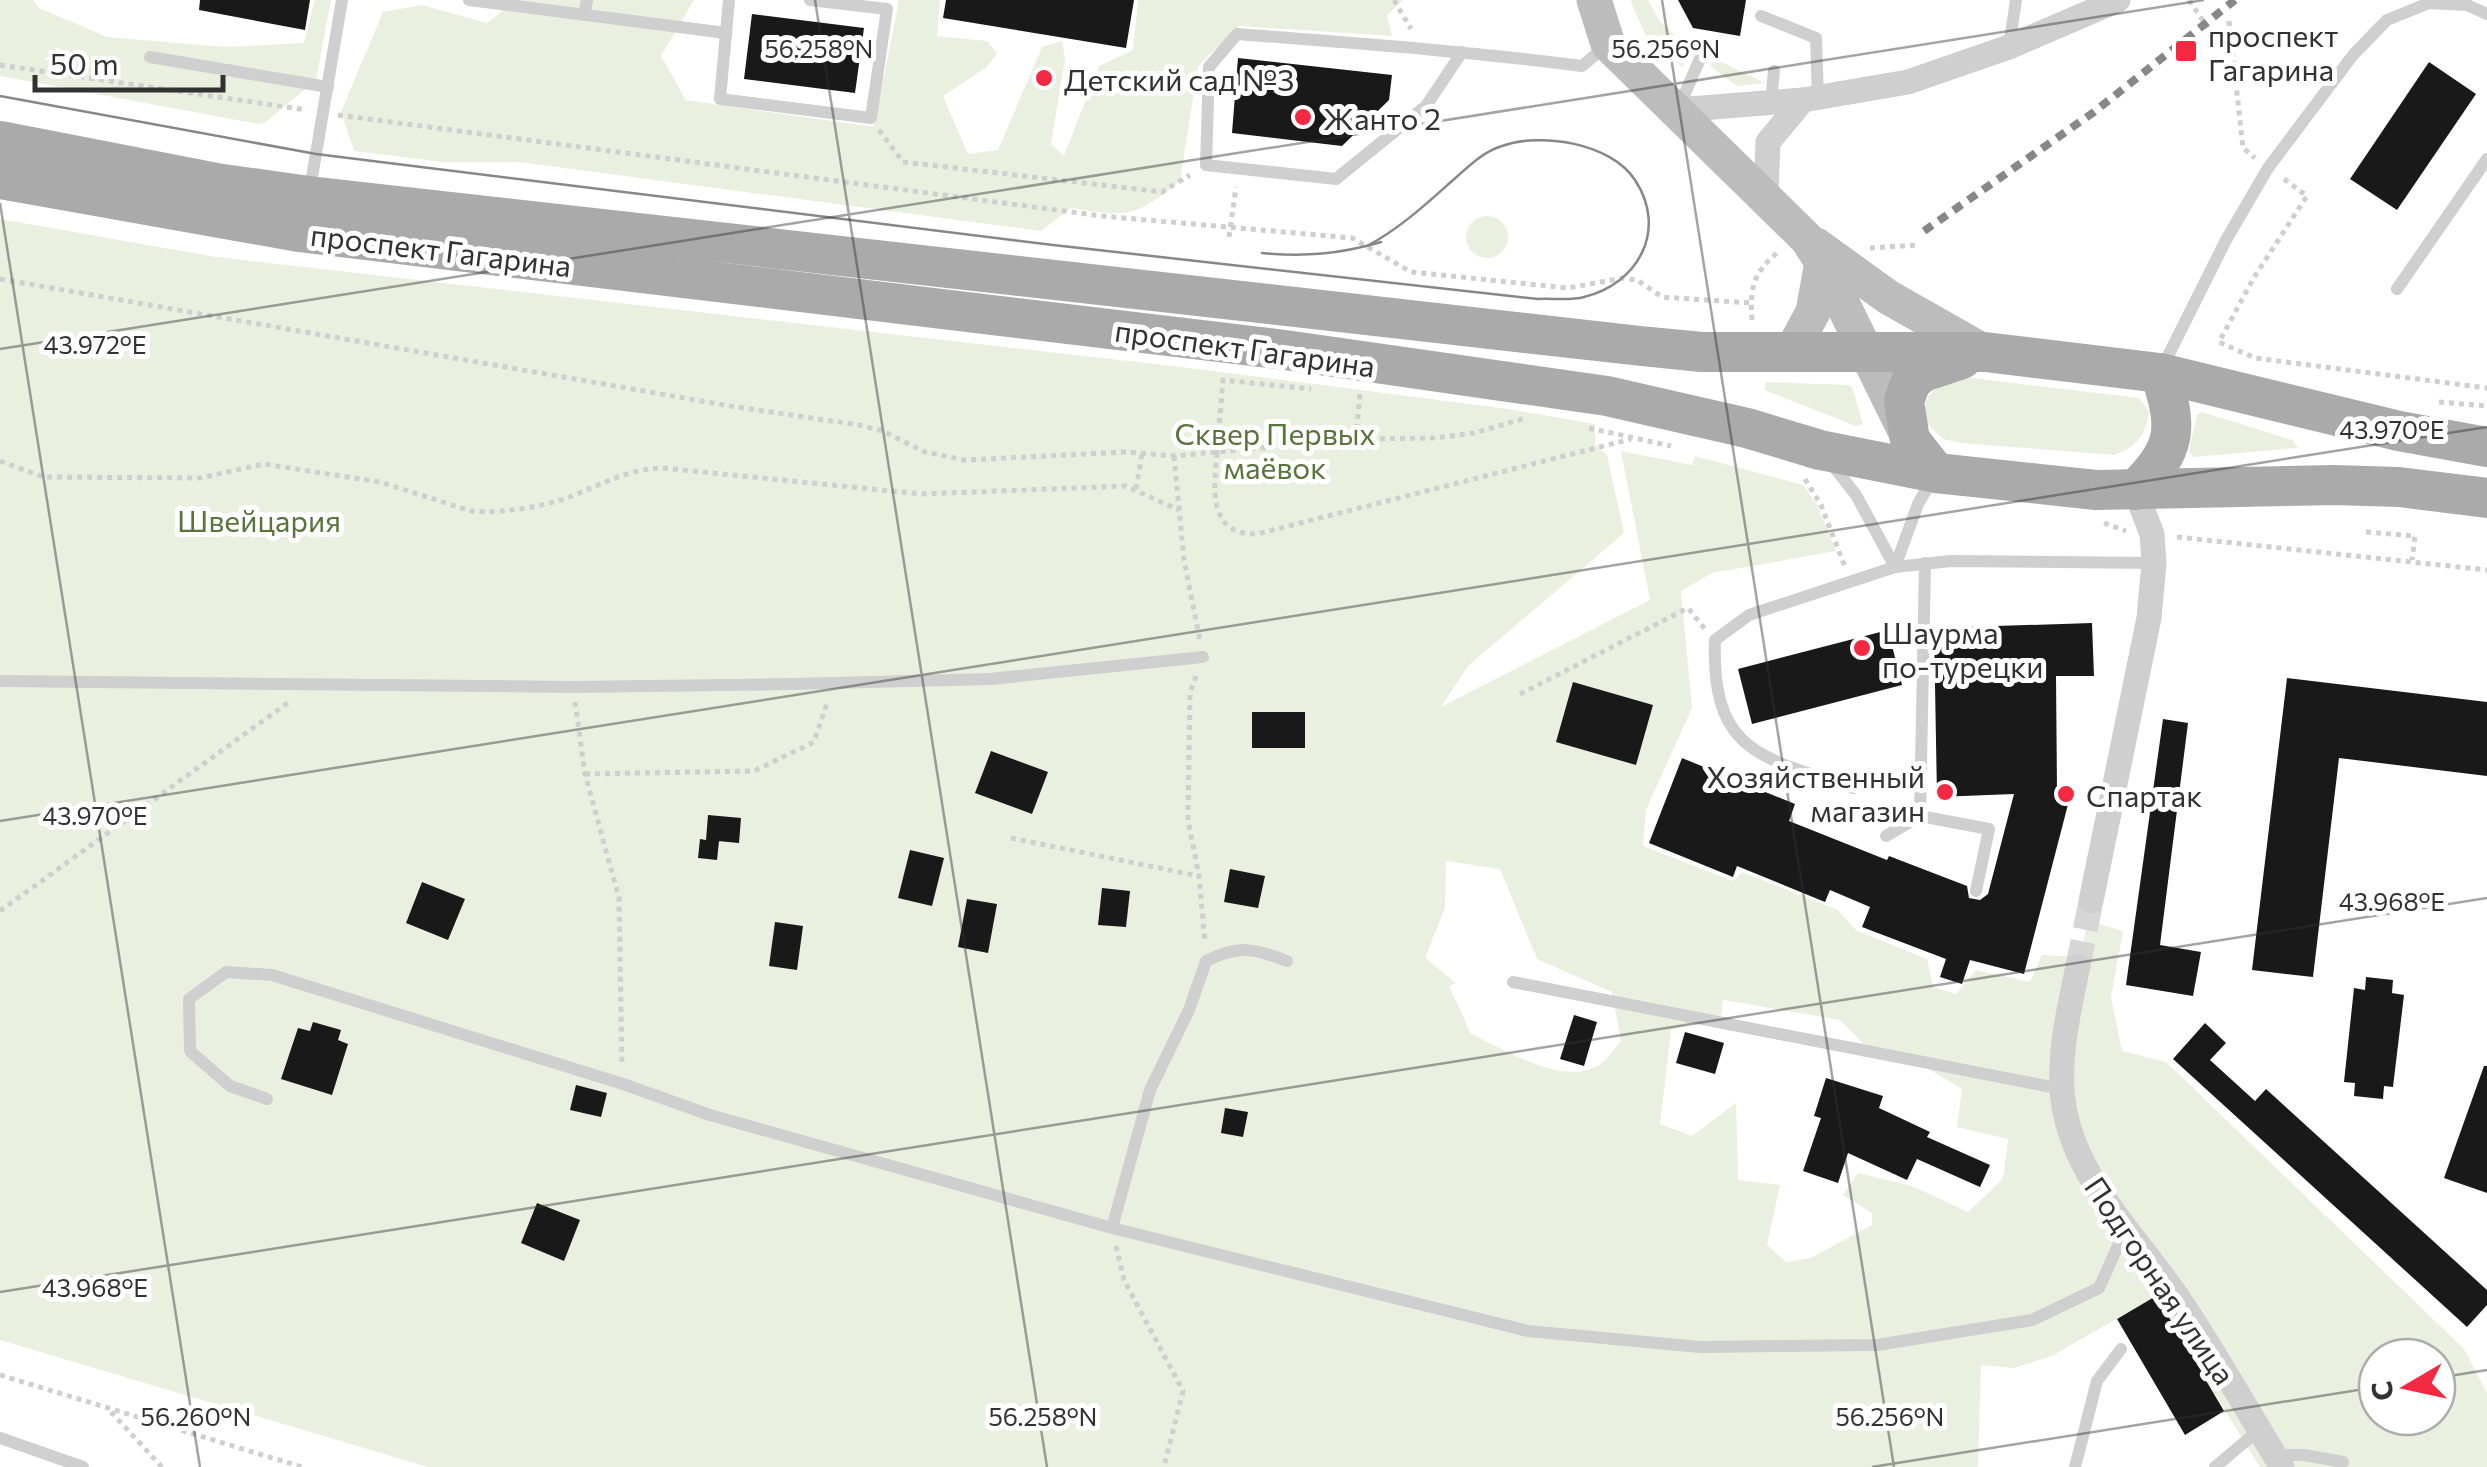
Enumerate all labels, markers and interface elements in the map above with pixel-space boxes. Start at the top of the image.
place label: проспект Гагарина [2208,16,2338,87]
scale bar [35,30,222,92]
text: 56.258°N [765,33,873,63]
text: 56.256°N [1612,33,1720,63]
marker: проспект Гагарина [2173,38,2199,64]
text: 50 m [50,44,119,81]
place label: Детский сад №3 [1064,60,1294,97]
marker: Детский сад №3 [1033,67,1055,89]
place label: Жанто 2 [1323,99,1441,136]
marker: Жанто 2 [1292,106,1314,128]
street label: проспект Гагарина [309,215,573,283]
street label: проспект Гагарина [1113,310,1377,384]
text: 43.972°E [43,329,147,359]
park label: Сквер Первых маёвок [1175,414,1376,485]
text: 43.970°E [2339,414,2445,444]
park label: Швейцария [177,501,341,538]
place label: Шаурма по-турецки [1882,613,2043,684]
marker: Шаурма по-турецки [1851,637,1873,659]
place label: Хозяйственный магазин [1706,757,1925,828]
place label: Спартак [2086,776,2202,813]
marker: Хозяйственный магазин [1934,781,1956,803]
marker: Спартак [2055,783,2077,805]
text: 43.970°E [42,800,148,830]
text: 43.968°E [2339,886,2445,916]
street label: Подгорная улица [2078,1169,2244,1391]
text: 43.968°E [42,1272,148,1302]
north arrow [2357,1337,2457,1437]
text: С [2363,1379,2400,1403]
text: 56.260°N [141,1401,251,1431]
text: 56.258°N [989,1401,1097,1431]
text: 56.256°N [1836,1401,1944,1431]

